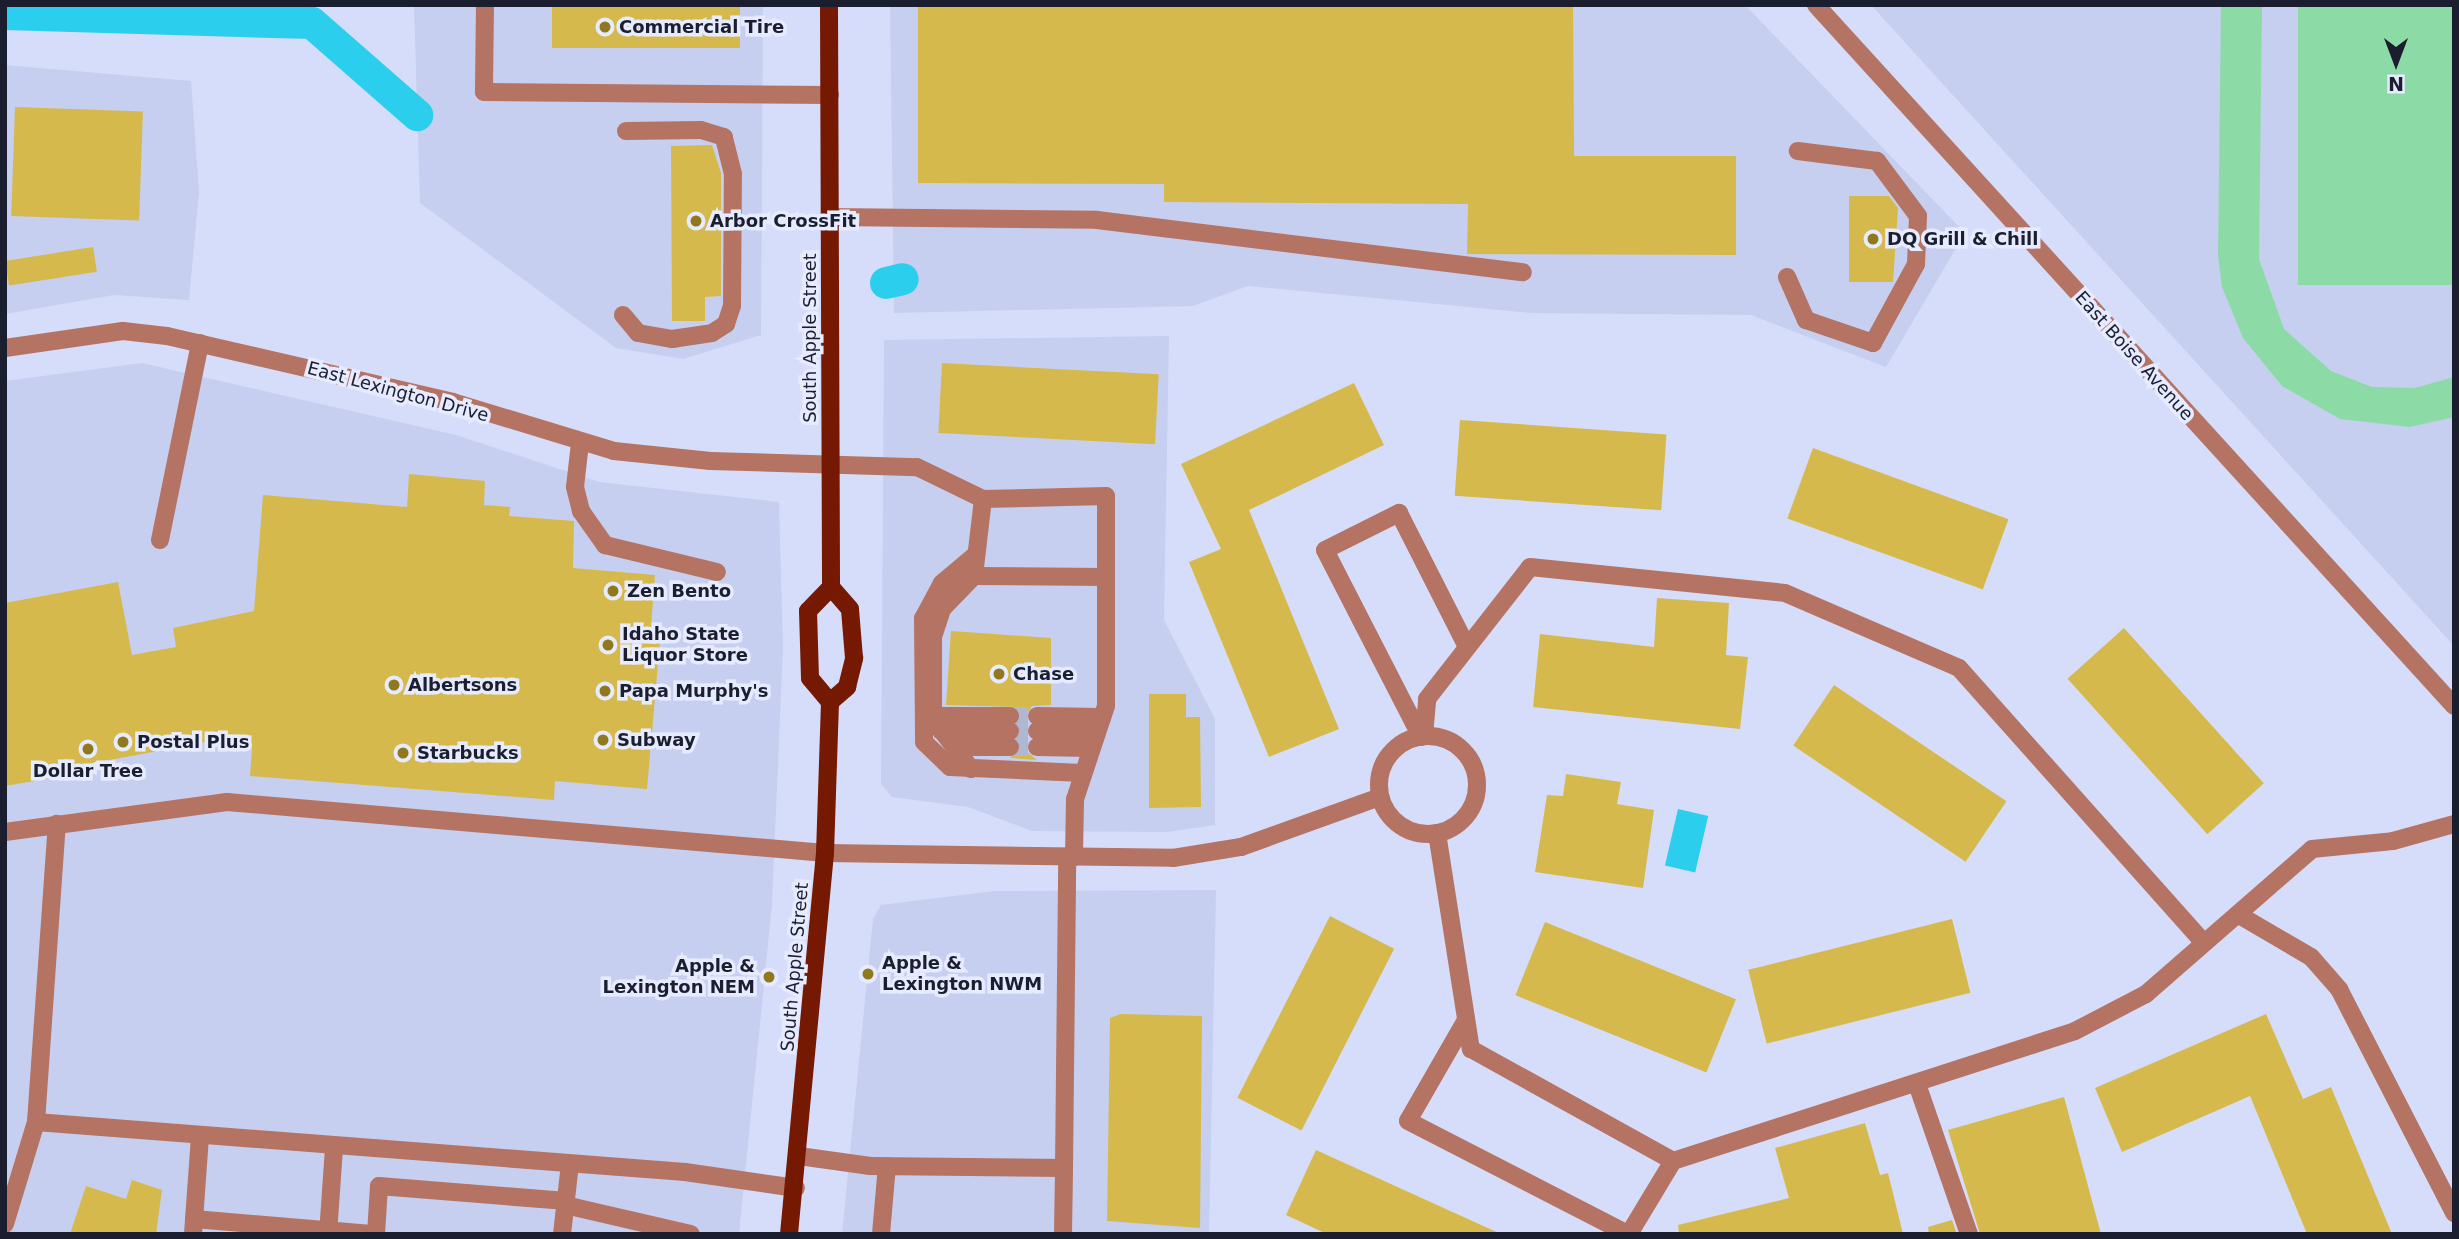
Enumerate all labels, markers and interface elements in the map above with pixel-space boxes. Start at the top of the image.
place label: Commercial Tire [619,16,784,38]
marker: Commercial Tire [597,19,613,35]
north arrow [2361,28,2431,98]
text: N [2388,73,2404,95]
place label: Arbor CrossFit [710,210,856,232]
marker: Arbor CrossFit [688,213,704,229]
place label: DQ Grill & Chill [1887,228,2038,250]
marker: DQ Grill & Chill [1865,231,1881,247]
street label: South Apple Street [799,253,821,423]
street label: East Boise Avenue [2070,287,2198,425]
street label: East Lexington Drive [305,357,491,427]
place label: Zen Bento [627,580,731,602]
marker: Zen Bento [605,583,621,599]
place label: Idaho State Liquor Store [622,624,748,666]
marker: Idaho State Liquor Store [600,637,616,653]
place label: Chase [1013,663,1074,685]
marker: Chase [991,666,1007,682]
place label: Albertsons [408,674,517,696]
marker: Albertsons [386,677,402,693]
place label: Papa Murphy's [619,680,768,702]
marker: Papa Murphy's [597,683,613,699]
place label: Subway [617,729,696,751]
place label: Postal Plus [137,731,249,753]
marker: Subway [595,732,611,748]
marker: Postal Plus [115,734,131,750]
marker: Dollar Tree [80,741,96,757]
place label: Starbucks [417,742,519,764]
marker: Starbucks [395,745,411,761]
place label: Dollar Tree [33,760,143,782]
street label: South Apple Street [777,882,813,1052]
place label: Apple & Lexington NWM [882,953,1042,996]
place label: Apple & Lexington NEM [603,956,755,998]
marker: Apple & Lexington NWM [860,966,876,982]
marker: Apple & Lexington NEM [761,969,777,985]

